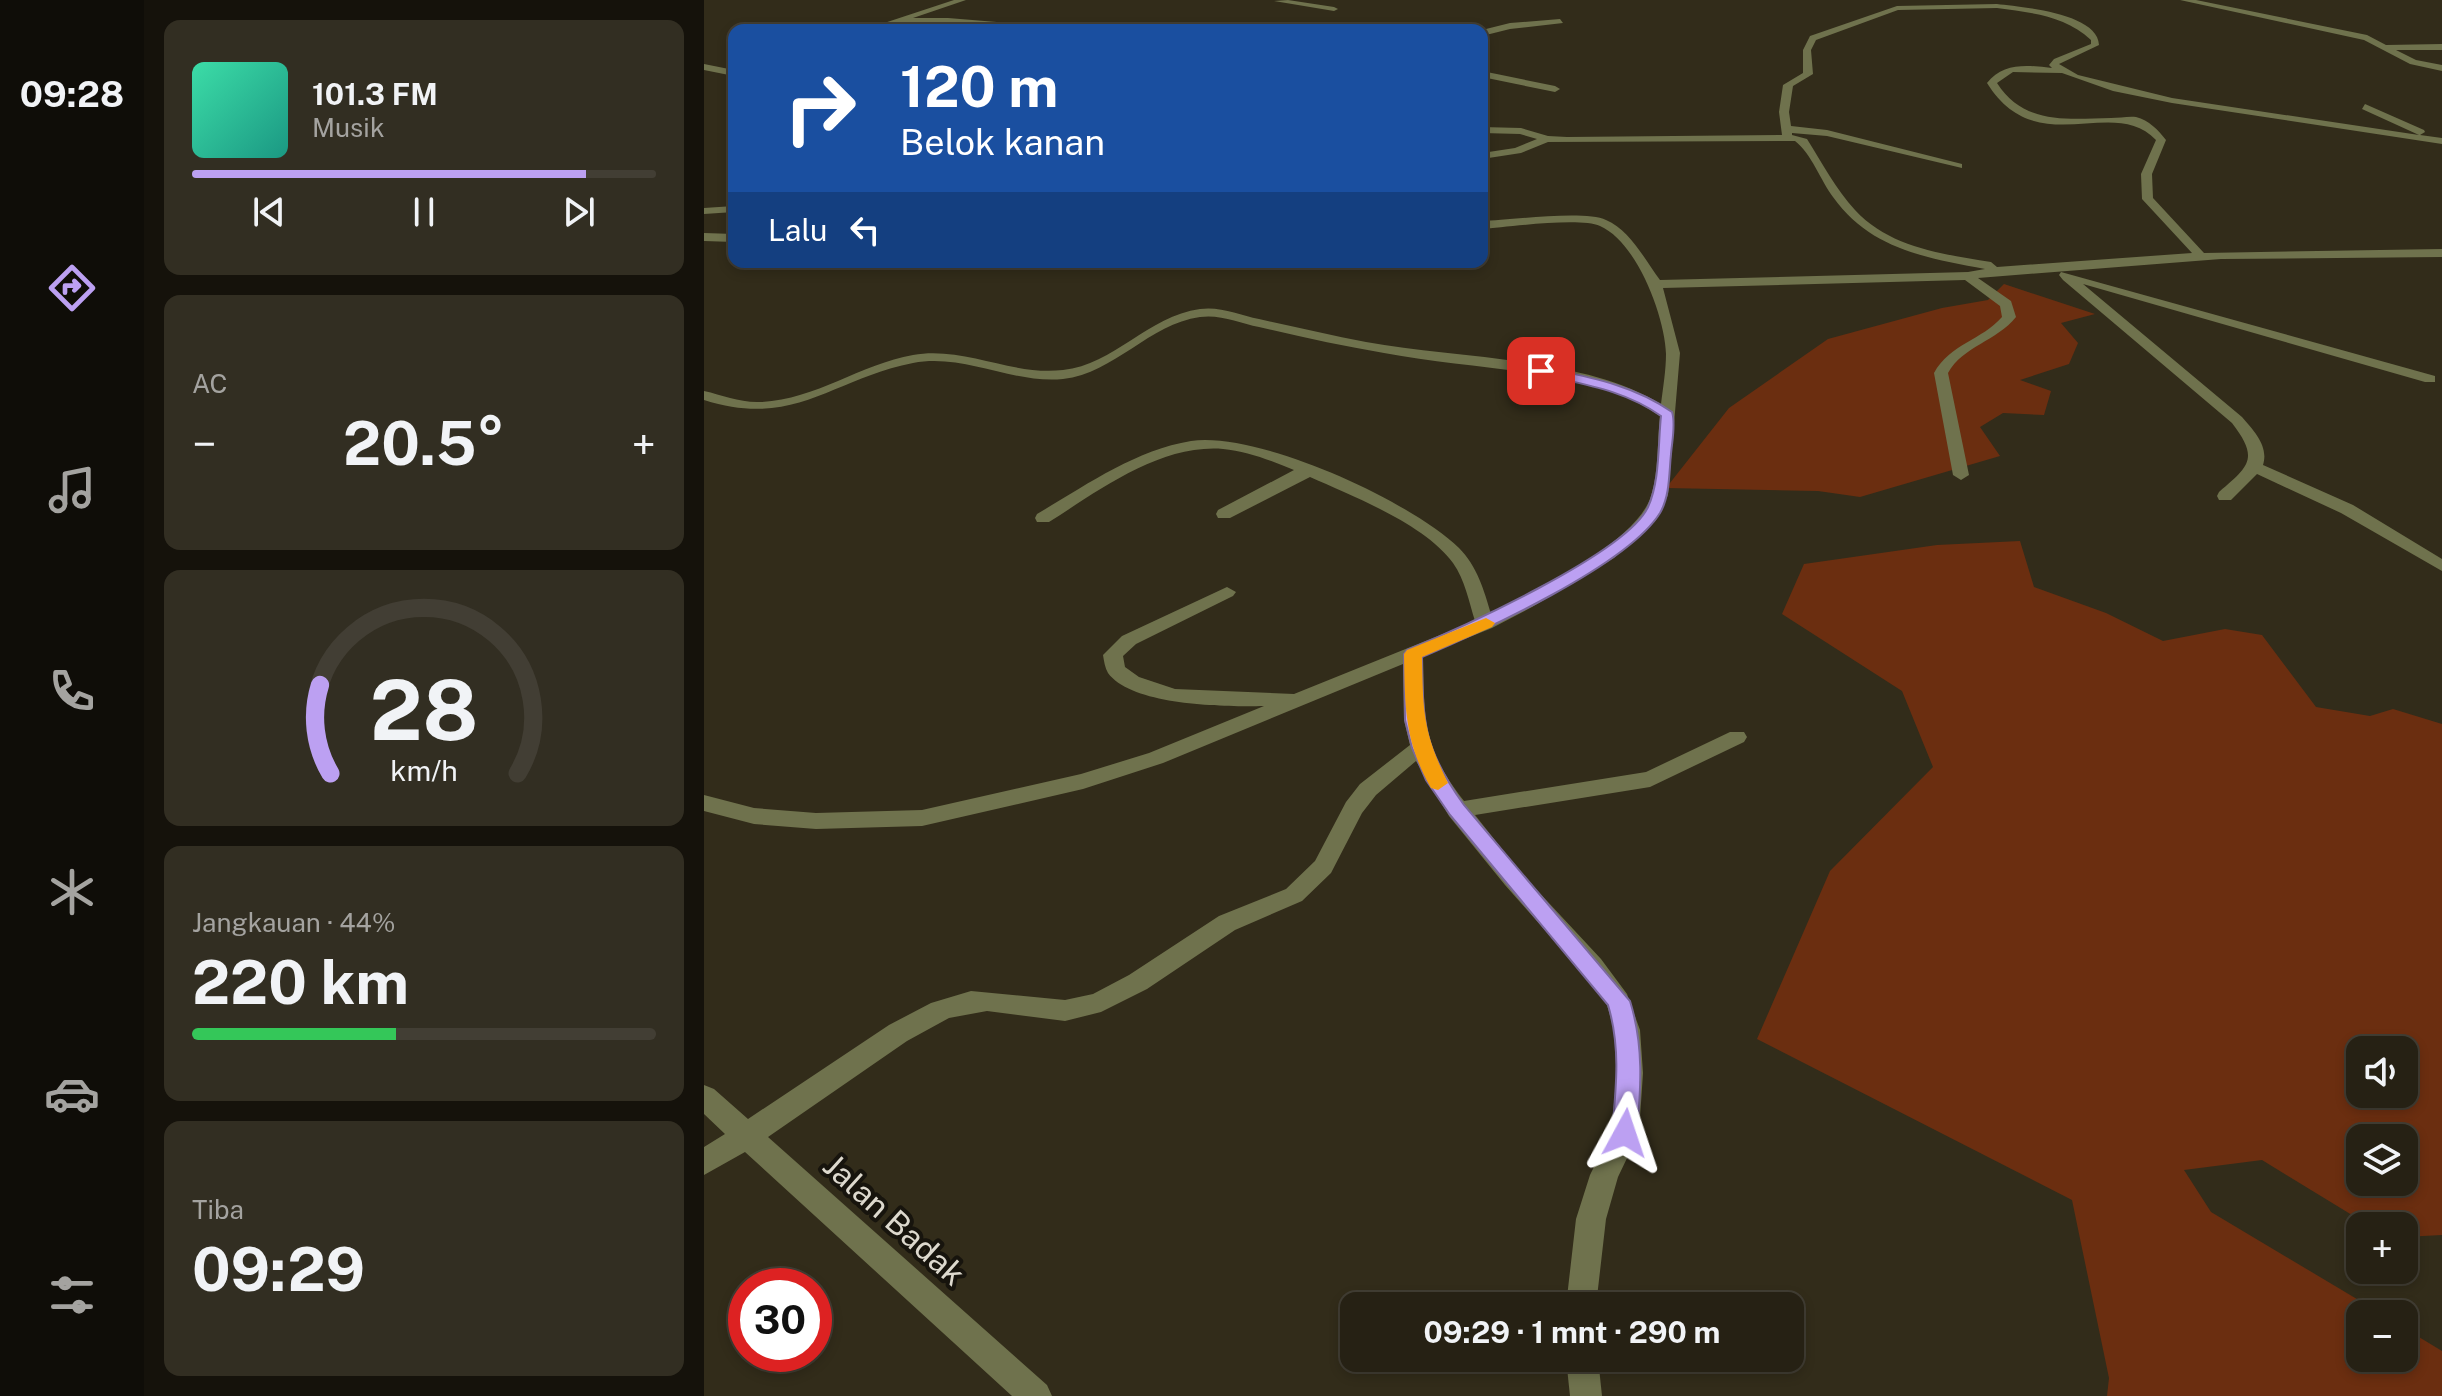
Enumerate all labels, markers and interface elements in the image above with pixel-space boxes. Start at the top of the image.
text: 120 m [900,54,1058,120]
icon: right [768,56,872,160]
text: 09:28 [20,73,124,115]
text: 101.3 FM [312,76,438,112]
text: Musik [312,112,384,143]
text: Belok kanan [900,121,1105,163]
icon: previous [247,190,291,234]
icon: pause [402,190,446,234]
icon: next [557,190,601,234]
icon: left [843,208,887,252]
text: Lalu [768,212,827,248]
icon: directions [44,260,100,316]
pin [1507,337,1575,405]
icon: arrive [1519,349,1563,393]
text: AC [192,368,227,399]
text: 20.5° [343,408,505,479]
text: − [192,418,216,470]
text: + [632,418,656,470]
icon: music [44,462,100,518]
text: 28 [370,661,478,759]
icon: phone [44,663,100,719]
text: km/h [390,754,458,787]
icon: climate [44,864,100,920]
text: Jangkauan · 44% [192,907,395,938]
text: 220 km [192,947,409,1018]
map controls [2346,1036,2418,1372]
button: sound [2346,1036,2418,1108]
icon: car [44,1066,100,1122]
position arrow [1583,1091,1667,1175]
button: layers [2346,1124,2418,1196]
street label: Jalan Badak [816,1146,973,1293]
text: Tiba [192,1194,244,1225]
button: + [2346,1212,2418,1284]
text: 09:29 [192,1234,365,1305]
icon: filters [44,1267,100,1323]
speed limit sign: 30 [728,1268,832,1372]
button: − [2346,1300,2418,1372]
text: 09:29 · 1 mnt · 290 m [1424,1314,1720,1350]

